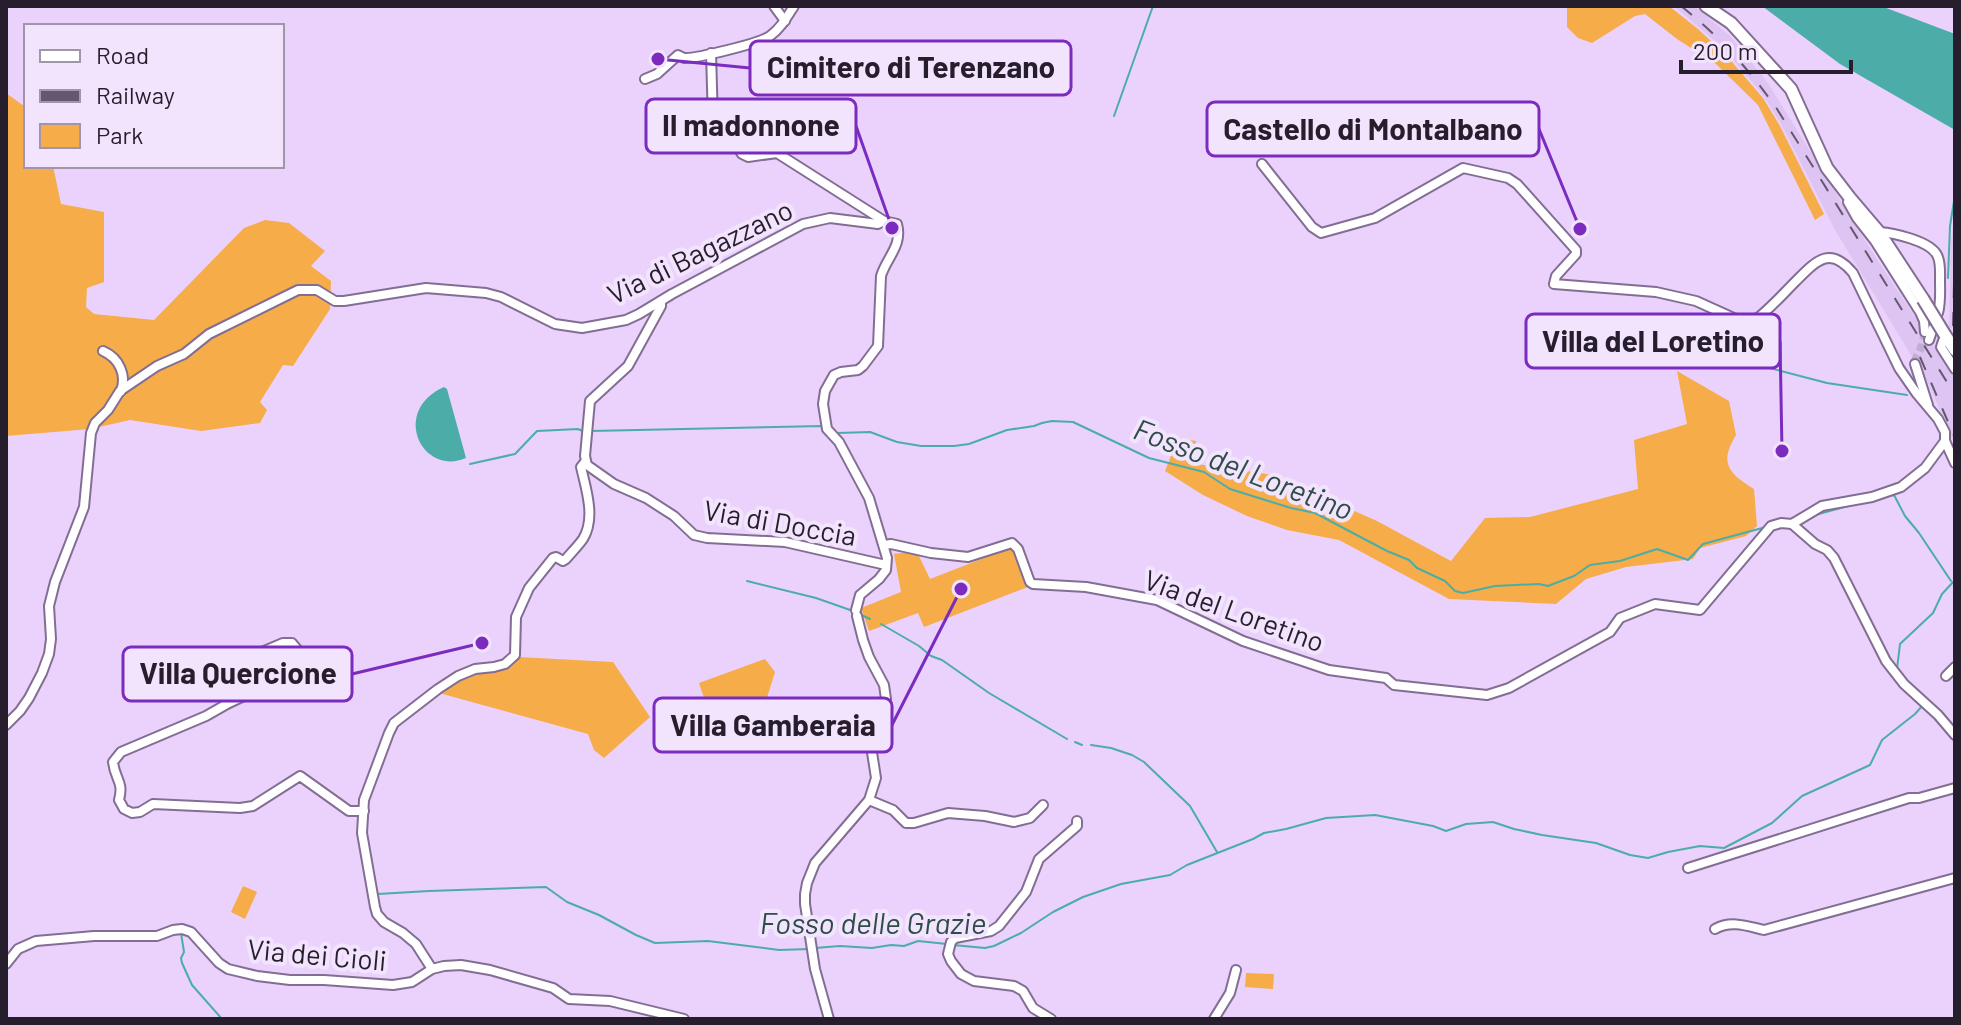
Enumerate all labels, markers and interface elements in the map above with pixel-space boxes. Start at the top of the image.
legend [24,24,284,168]
scale bar [1681,24,1851,74]
text: 200 m [1693,36,1758,65]
text: Road [96,40,149,69]
callout: Cimitero di Terenzano [750,41,1071,95]
text: Cimitero di Terenzano [767,48,1055,84]
text: Railway [96,80,175,109]
callout: Il madonnone [646,99,856,153]
callout: Castello di Montalbano [1207,102,1539,156]
text: Il madonnone [662,106,840,142]
text: Castello di Montalbano [1223,110,1523,146]
text: Park [96,120,143,149]
street label: Via di Bagazzano [601,192,798,311]
callout: Villa del Loretino [1526,314,1780,368]
text: Villa del Loretino [1542,322,1764,358]
water label: Fosso del Loretino [1129,410,1358,526]
street label: Via di Doccia [701,492,859,552]
street label: Via del Loretino [1140,562,1329,658]
callout: Villa Quercione [123,647,352,701]
text: Villa Quercione [139,654,337,690]
callout: Villa Gamberaia [654,698,892,752]
text: Villa Gamberaia [670,706,876,742]
water label: Fosso delle Grazie [760,904,986,940]
street label: Via dei Cioli [246,931,388,977]

